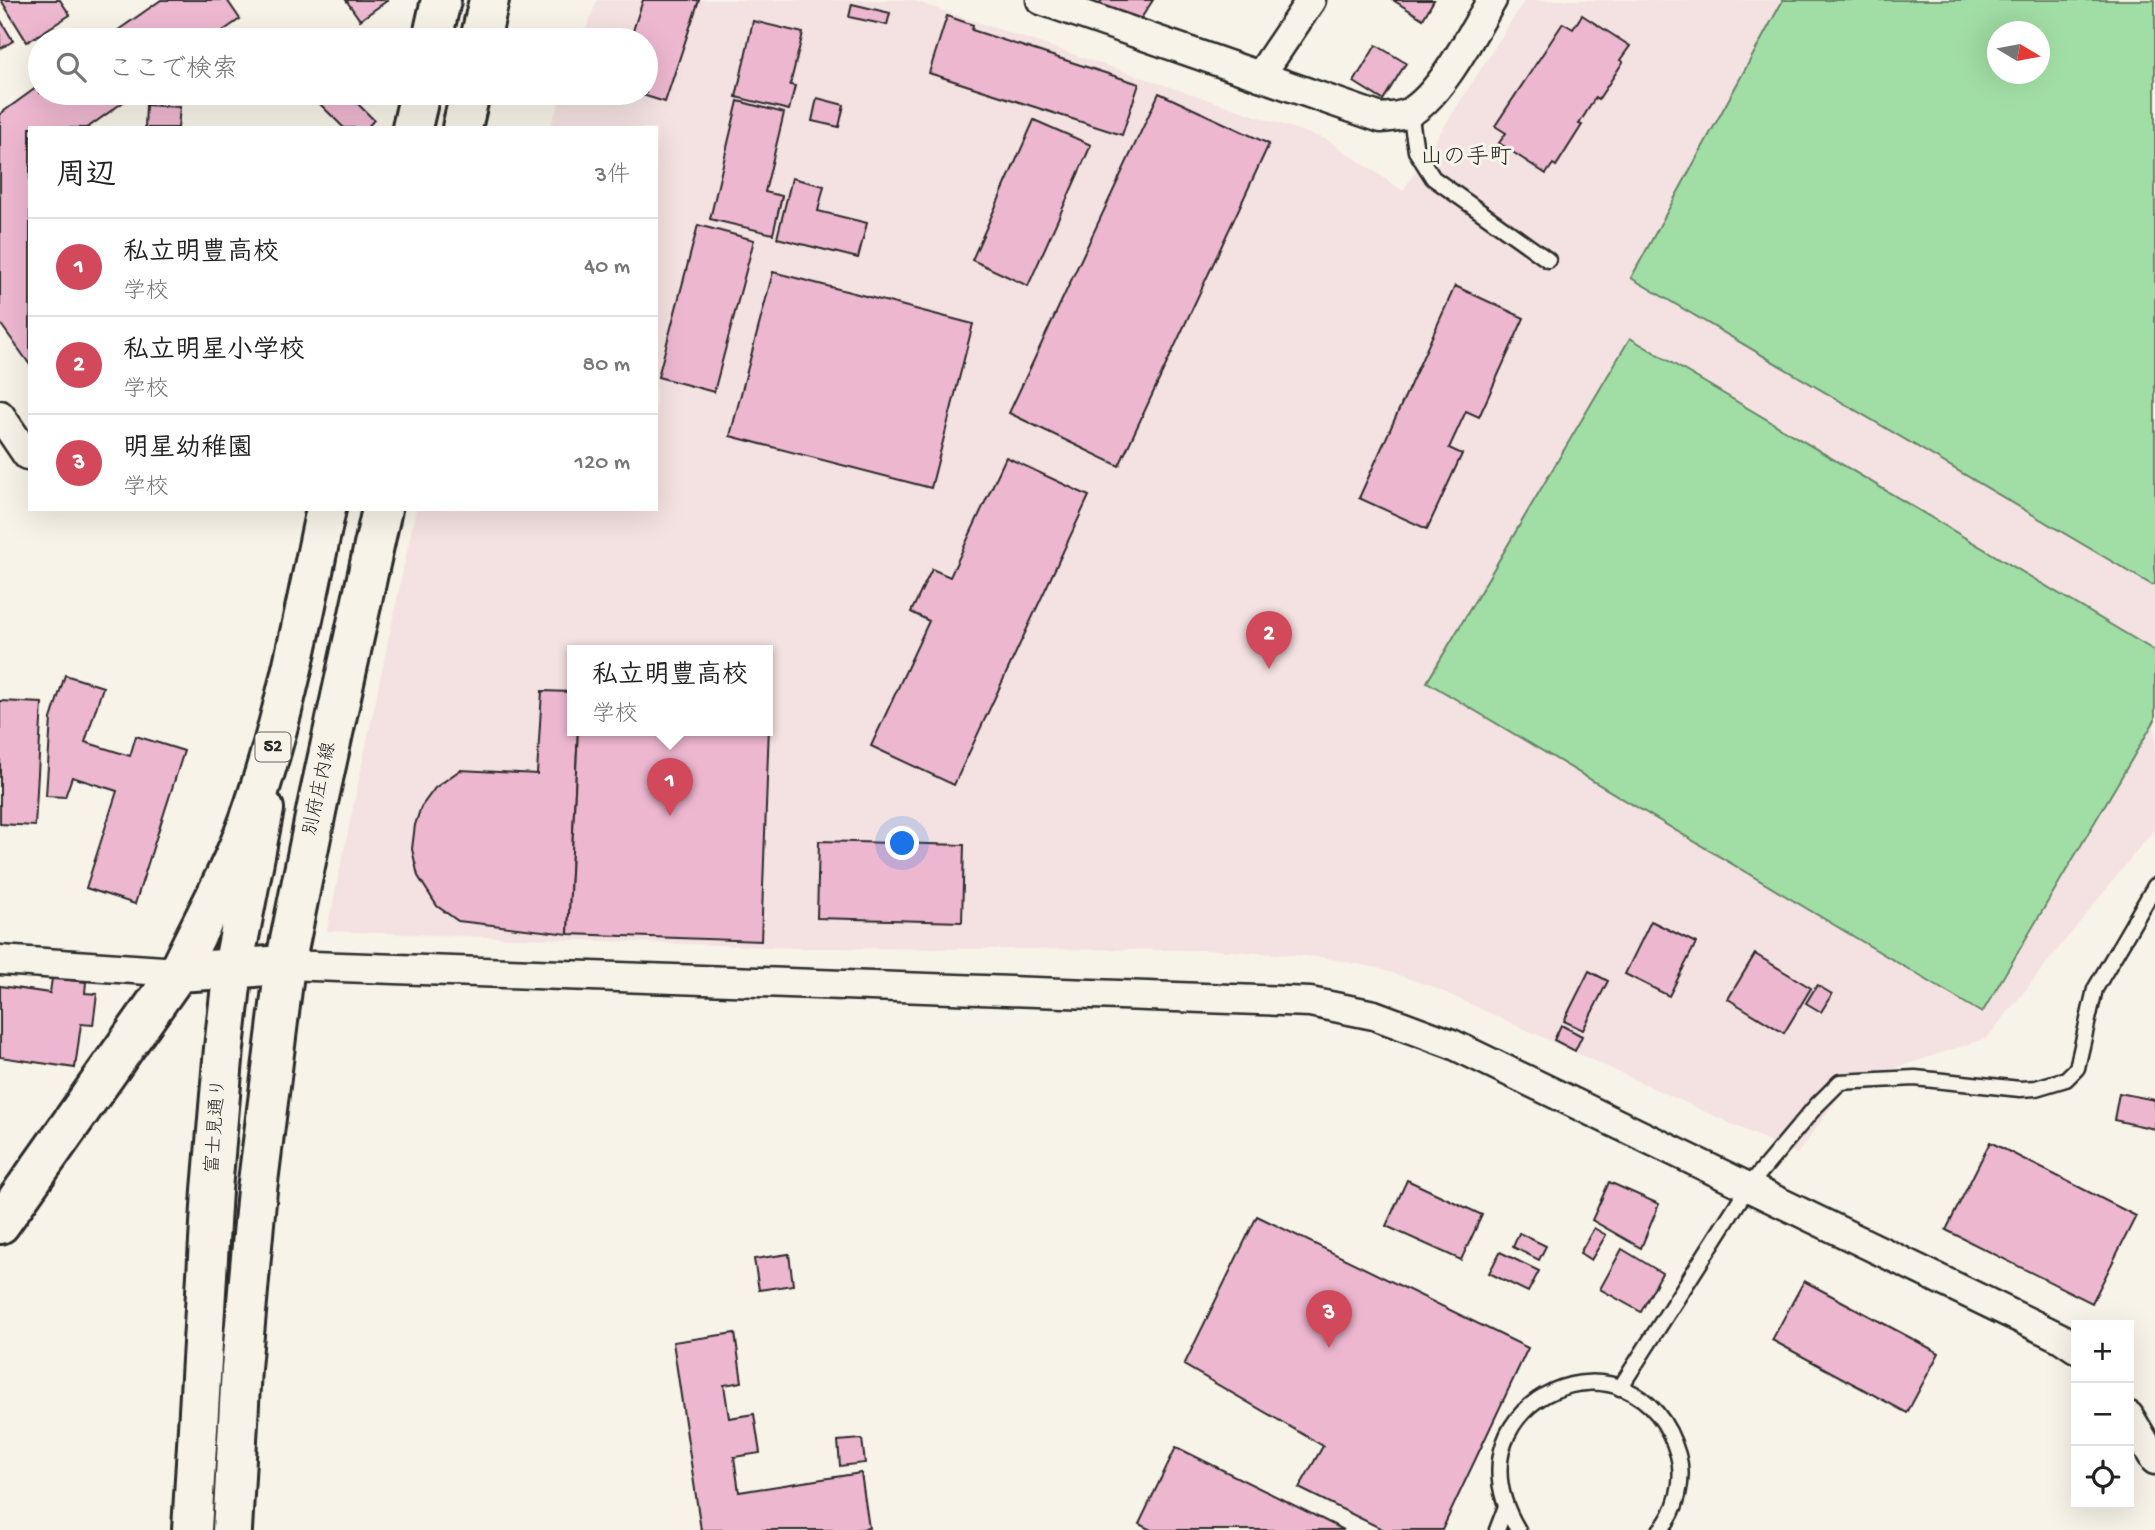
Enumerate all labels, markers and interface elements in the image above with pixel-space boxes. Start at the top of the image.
north arrow [1987,21,2050,84]
search box [28,28,658,105]
icon: search [52,48,90,86]
text: ここで検索 [108,56,238,87]
district label: 山の手町 [1420,144,1512,172]
text: 周辺 [56,160,116,195]
text: 3件 [595,163,630,190]
text: 私立明豊高校 [123,239,279,270]
text: 1 [74,254,84,281]
text: 40 m [584,254,630,281]
text: 学校 [123,279,169,306]
text: 私立明星小学校 [123,337,305,368]
text: 2 [73,352,85,379]
text: 80 m [583,352,630,379]
text: 学校 [123,377,169,404]
text: 明星幼稚園 [123,435,253,466]
text: 3 [73,450,85,477]
text: 120 m [575,450,630,477]
text: 学校 [123,475,169,502]
pin: 2 [1246,611,1292,669]
popup [567,645,773,736]
text: 私立明豊高校 [592,662,748,693]
text: 学校 [592,702,638,729]
road number: 52 [256,732,290,762]
street label: 別府庄内線 [299,740,342,838]
pin: 1 [647,758,693,816]
your location [885,826,919,860]
street label: 富士見通り [201,1078,232,1174]
pin: 3 [1306,1290,1352,1348]
map controls [2071,1320,2134,1509]
button: + [2071,1320,2134,1383]
button: − [2071,1383,2134,1446]
button: locate [2071,1446,2134,1509]

